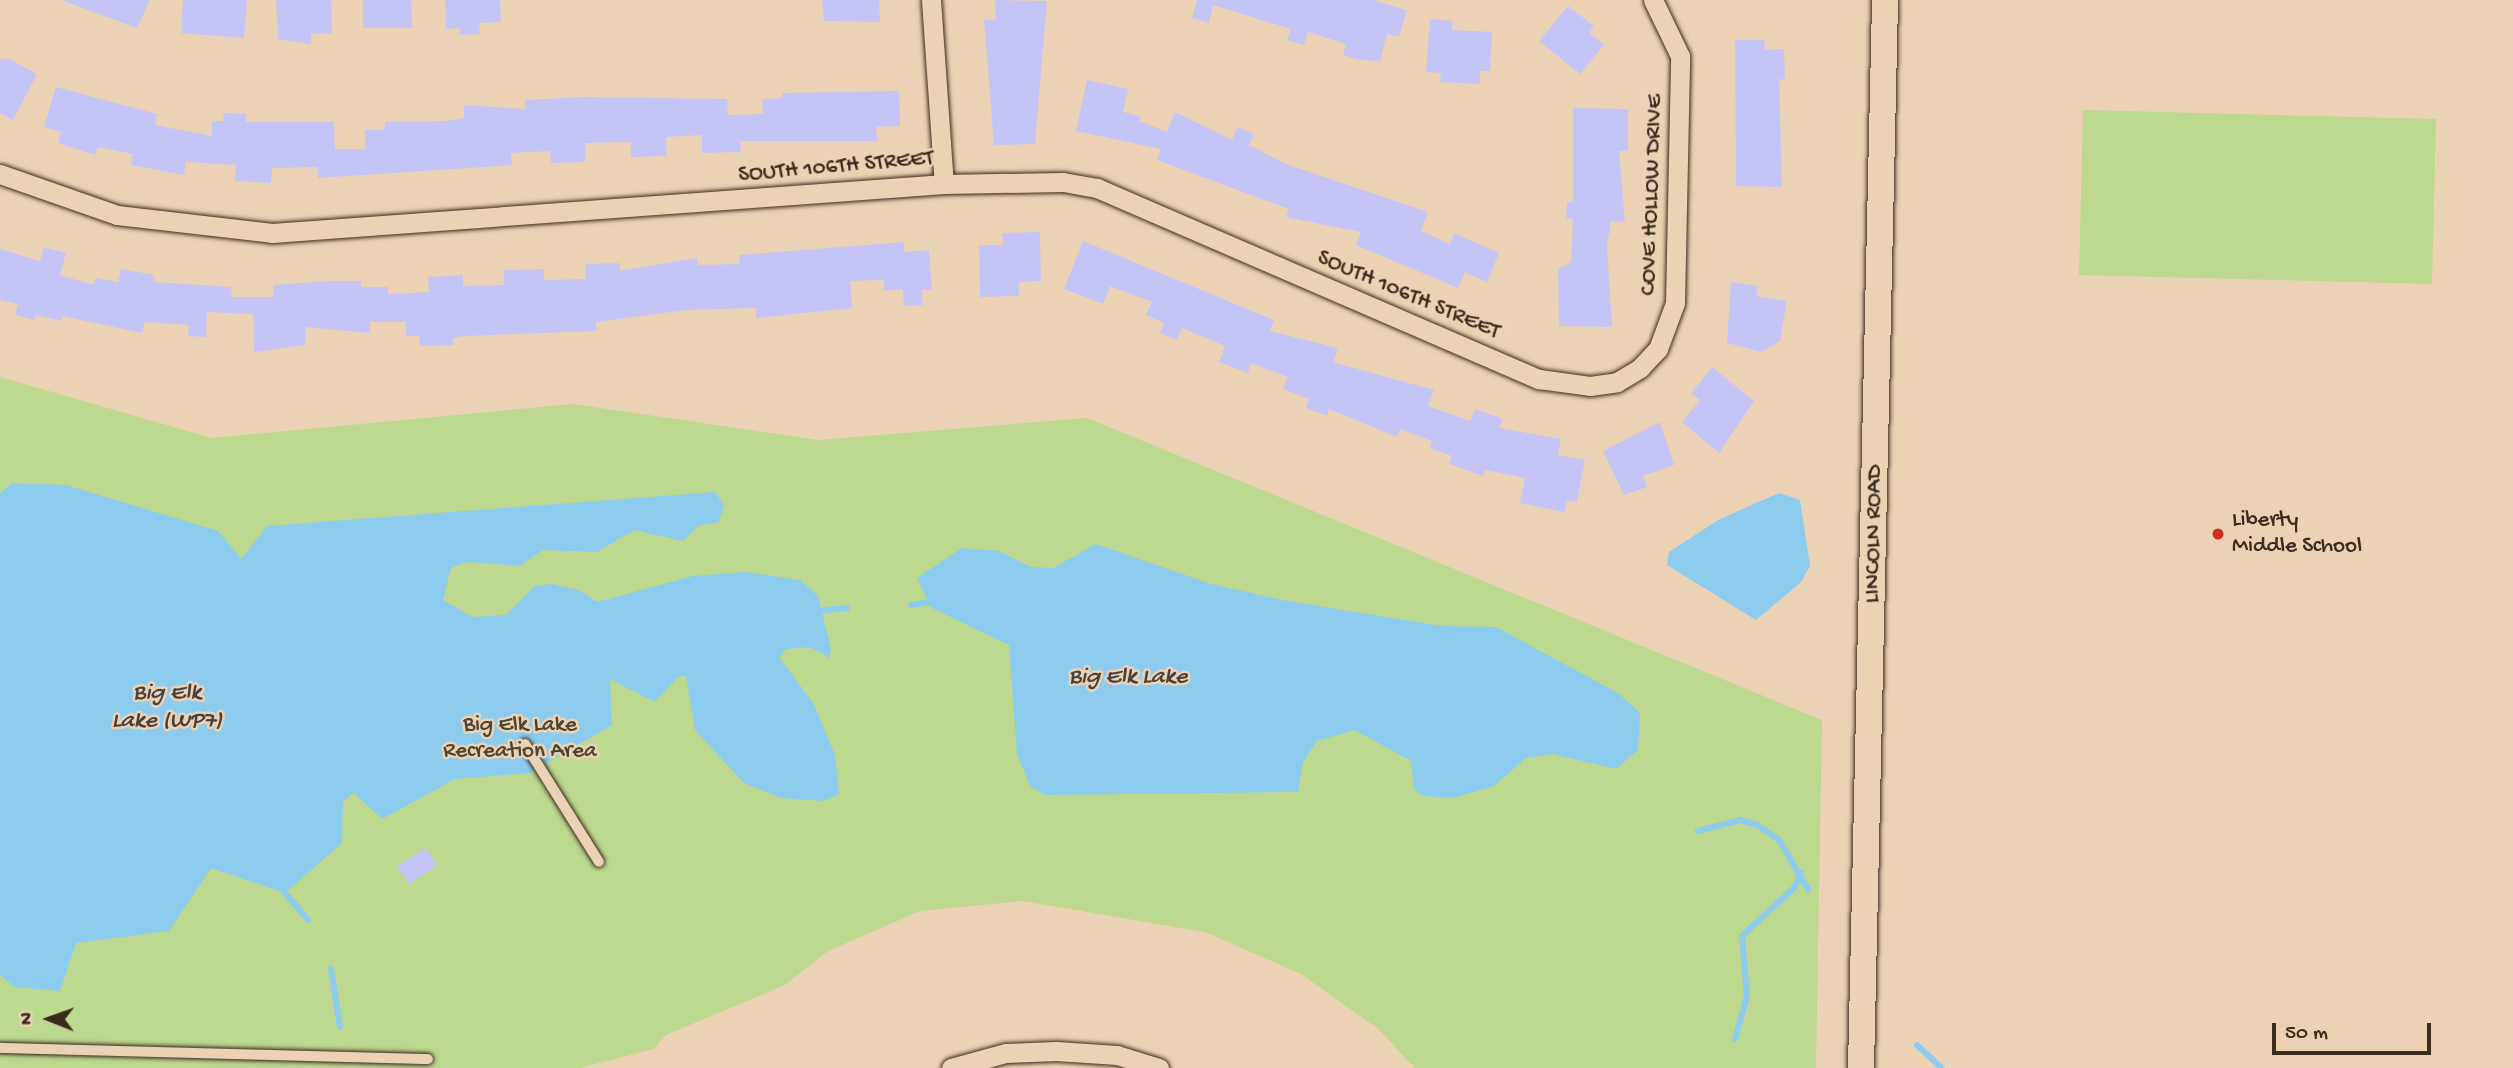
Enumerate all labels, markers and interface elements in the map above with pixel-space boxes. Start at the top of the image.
street label: COVE HOLLOW DRIVE [1636,94,1670,296]
street label: SOUTH 106TH STREET [737,146,935,190]
street label: SOUTH 106TH STREET [1313,245,1503,347]
street label: LINCOLN ROAD [1860,464,1890,604]
place label: Liberty Middle School [2232,507,2362,561]
marker: Liberty Middle School [2210,526,2226,542]
water label: Big Elk Lake [1069,664,1187,692]
water label: Big Elk Lake (WP7) [112,680,222,736]
park label: Big Elk Lake Recreation Area [443,712,597,766]
north arrow [14,984,84,1054]
scale bar [2275,1009,2434,1052]
text: N [16,1012,39,1025]
text: 50 m [2285,1022,2328,1047]

